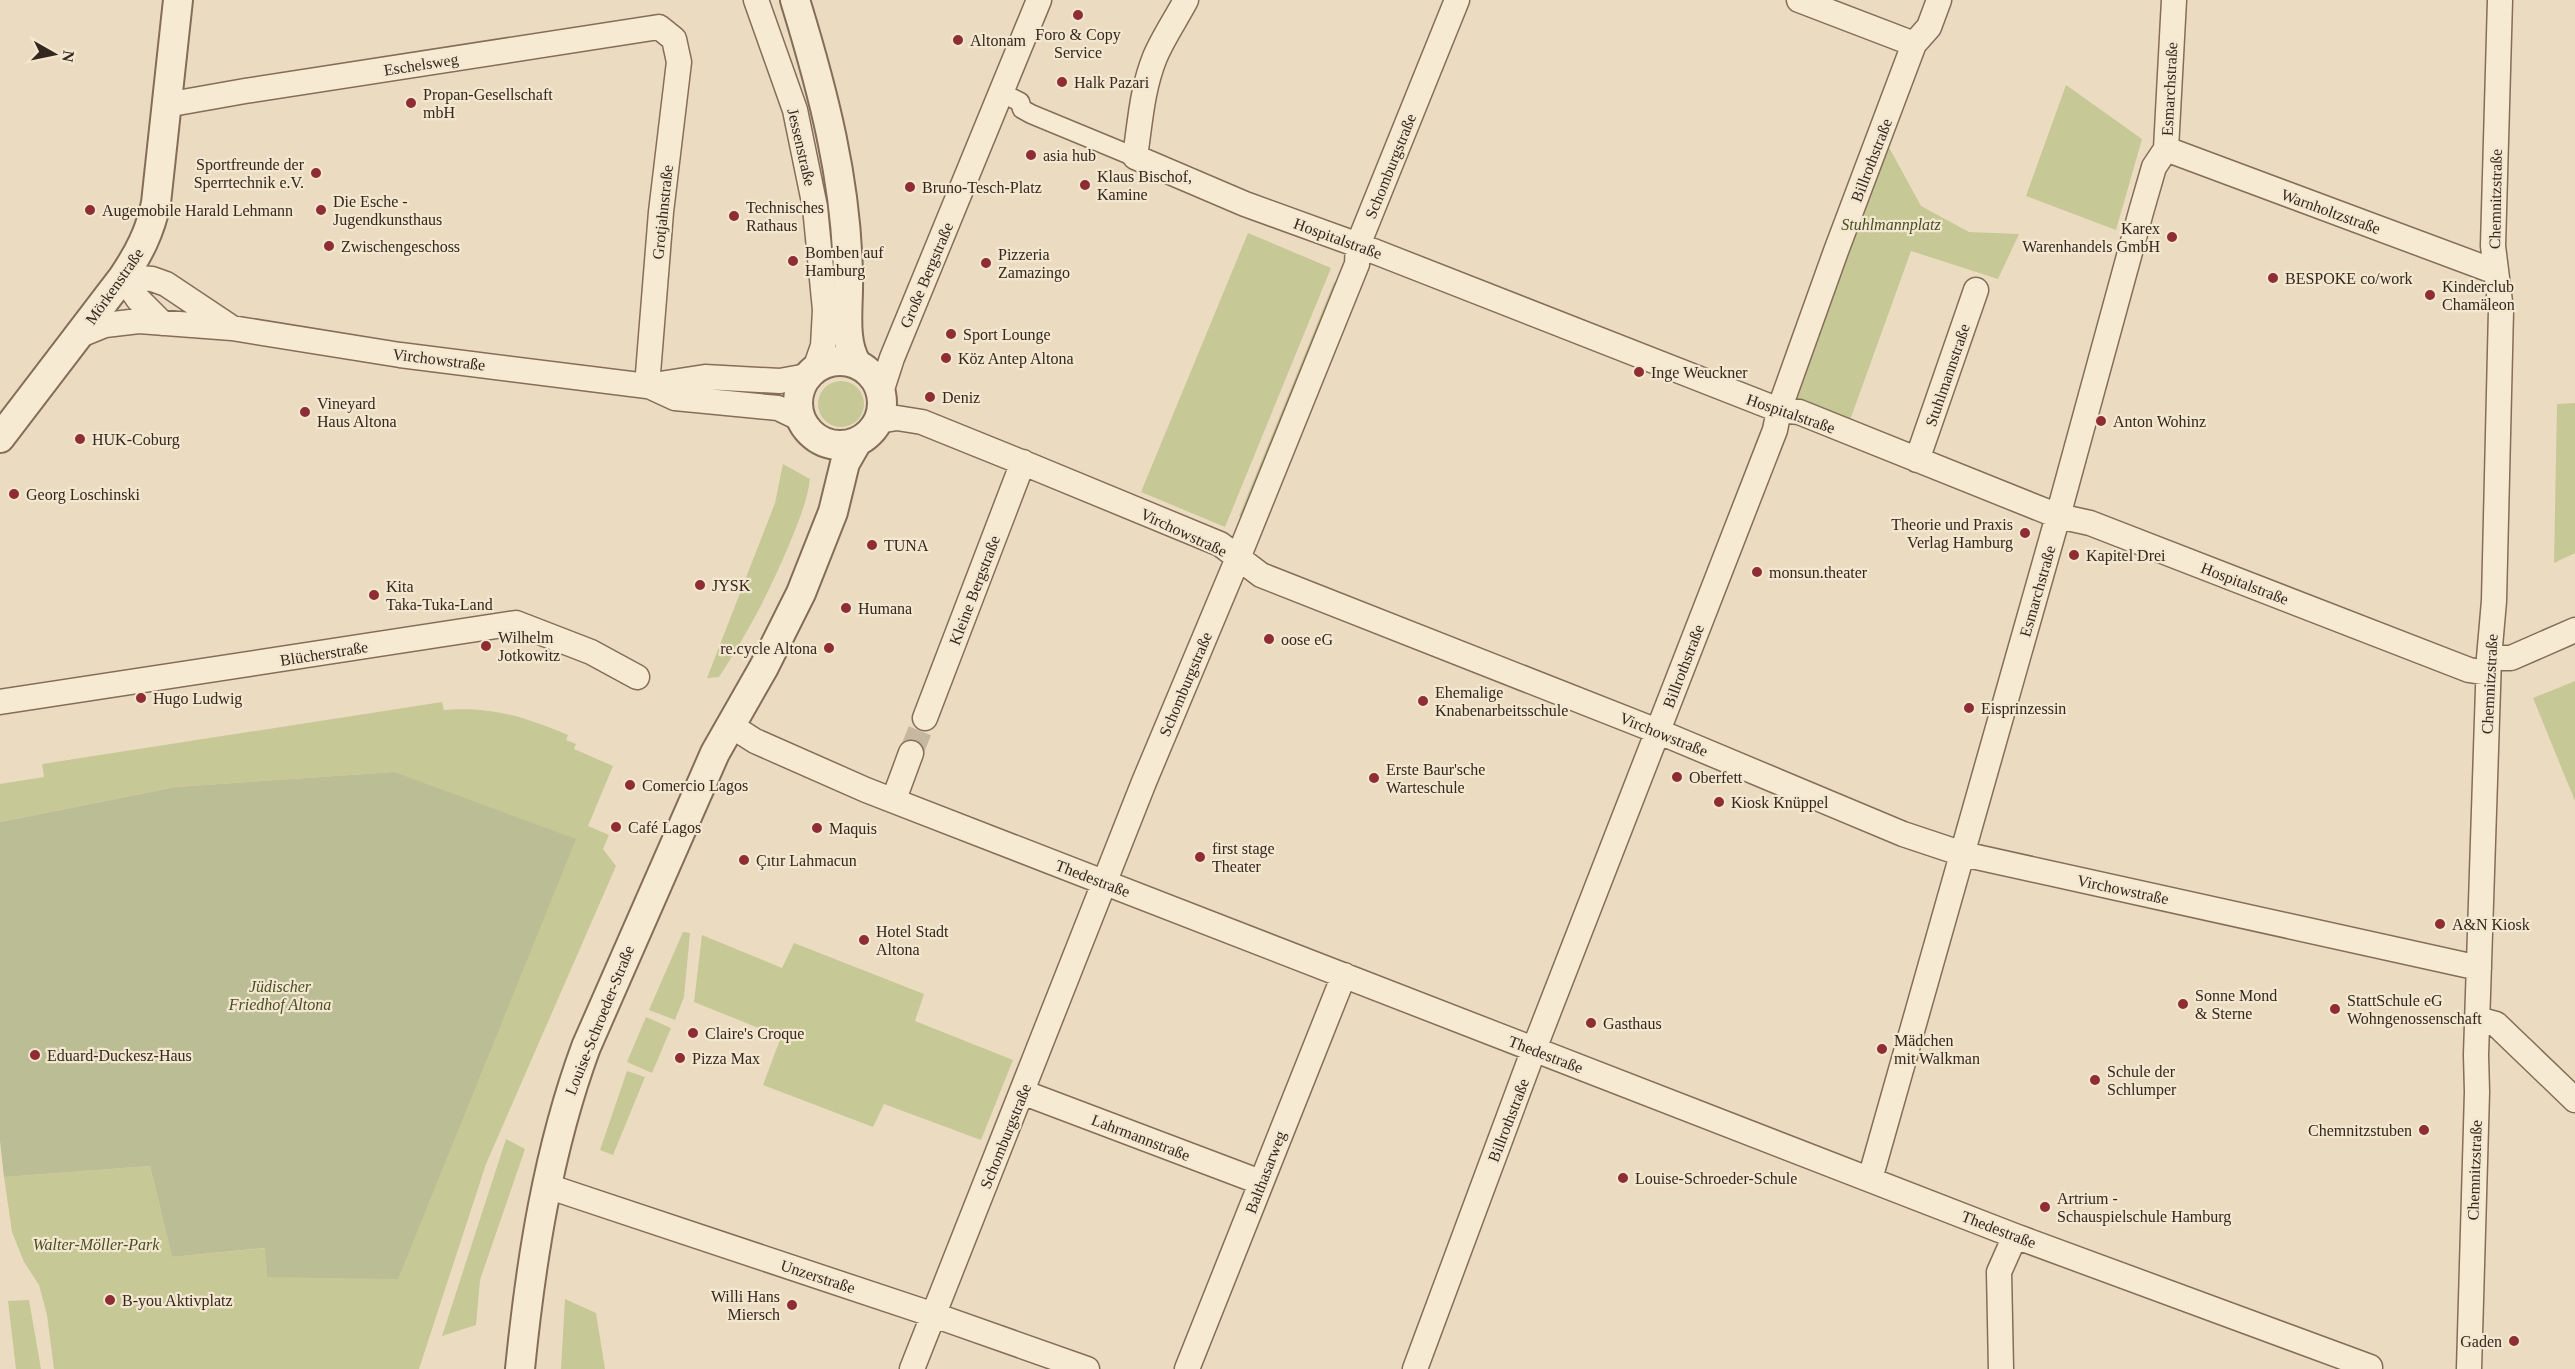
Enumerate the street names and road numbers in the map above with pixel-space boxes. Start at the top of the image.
street label: Esmarchstraße [2159,42,2180,137]
street label: Eschelsweg [382,50,460,80]
street label: Jessenstraße [784,107,819,188]
street label: Schomburgstraße [1362,111,1420,222]
street label: Billrothstraße [1848,116,1895,204]
street label: Chemnitzstraße [2486,149,2505,249]
street label: Grotjahnstraße [649,164,677,260]
street label: Warnholtzstraße [2279,186,2383,237]
street label: Hospitalstraße [1291,215,1384,263]
street label: Große Bergstraße [897,220,957,331]
street label: Mörkenstraße [82,245,147,328]
street label: Stuhlmannstraße [1922,322,1973,429]
street label: Virchowstraße [392,345,486,374]
street label: Hospitalstraße [1744,390,1837,437]
street label: Virchowstraße [1138,505,1230,560]
street label: Kleine Bergstraße [946,533,1004,648]
street label: Esmarchstraße [2016,544,2059,639]
street label: Hospitalstraße [2198,559,2291,609]
street label: Billrothstraße [1660,622,1707,710]
street label: Schomburgstraße [1156,629,1216,739]
street label: Chemnitzstraße [2478,633,2501,735]
street label: Blücherstraße [279,638,369,669]
street label: Virchowstraße [1617,709,1710,760]
street label: Thedestraße [1053,857,1132,900]
street label: Virchowstraße [2076,871,2170,907]
street label: Louise-Schroeder-Straße [562,943,637,1097]
street label: Thedestraße [1506,1033,1585,1076]
street label: Billrothstraße [1485,1076,1532,1164]
street label: Schomburgstraße [977,1081,1035,1192]
street label: Lahrmannstraße [1089,1111,1192,1164]
street label: Chemnitzstraße [2464,1120,2485,1220]
street label: Balthasarweg [1242,1128,1290,1216]
street label: Thedestraße [1959,1208,2038,1251]
street label: Unzerstraße [778,1256,857,1297]

